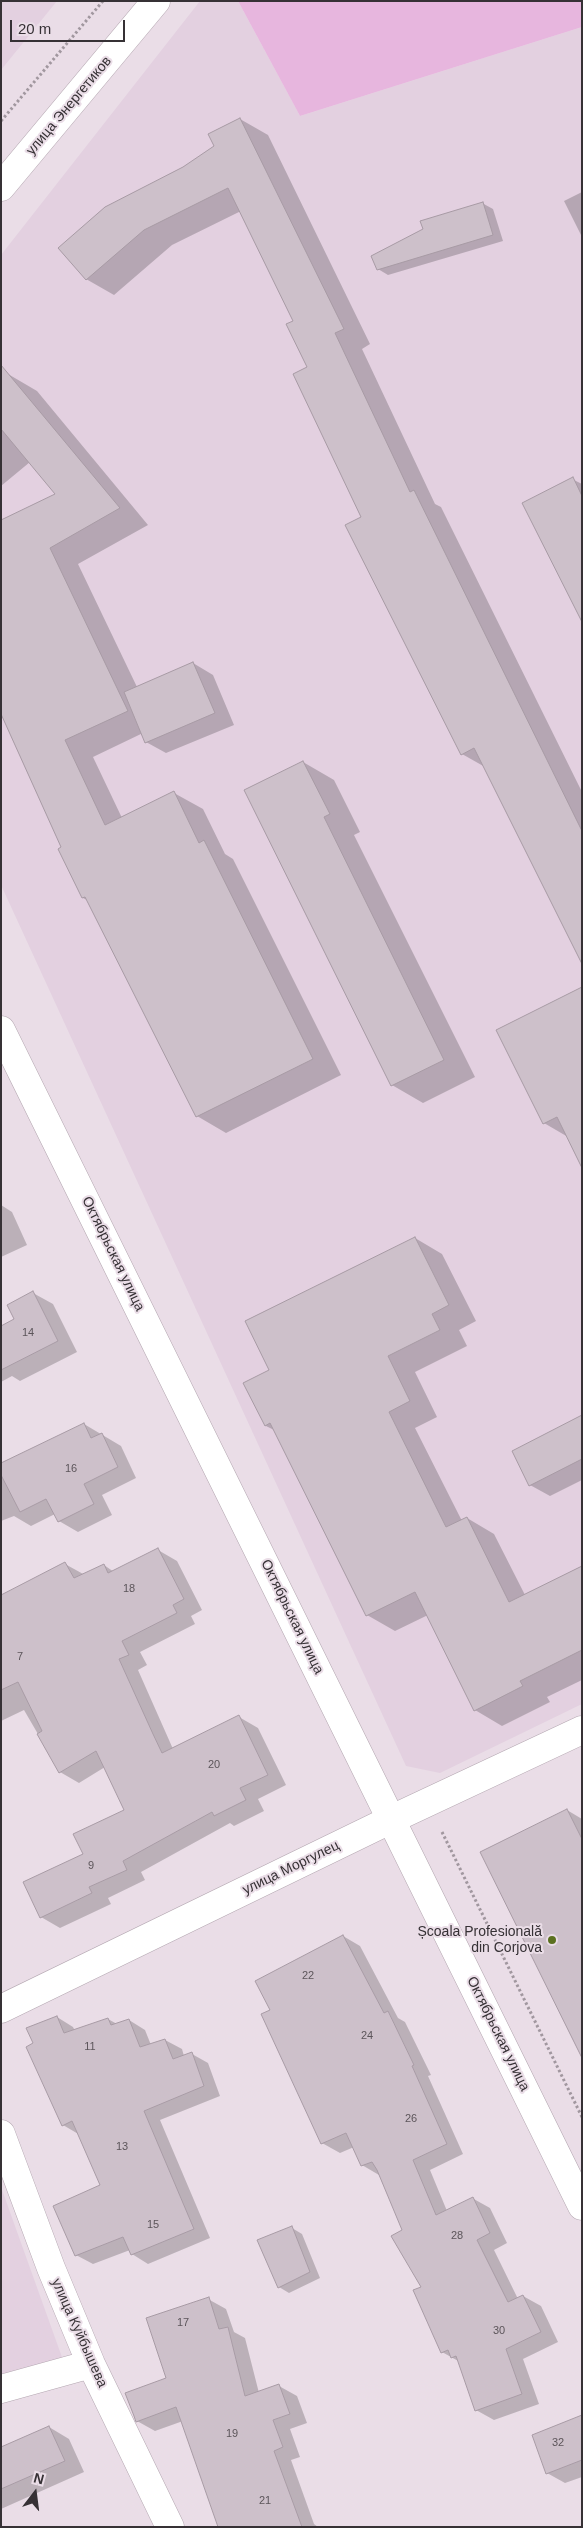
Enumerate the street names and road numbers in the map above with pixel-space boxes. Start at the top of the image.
street label: улица Энергетиков [23,53,115,159]
street label: Октябрьская улица [78,1194,148,1314]
street label: Октябрьская улица [257,1557,327,1677]
street label: улица Моргулец [240,1837,342,1899]
street label: Октябрьская улица [463,1974,533,2094]
street label: улица Куйбышева [47,2276,111,2390]

